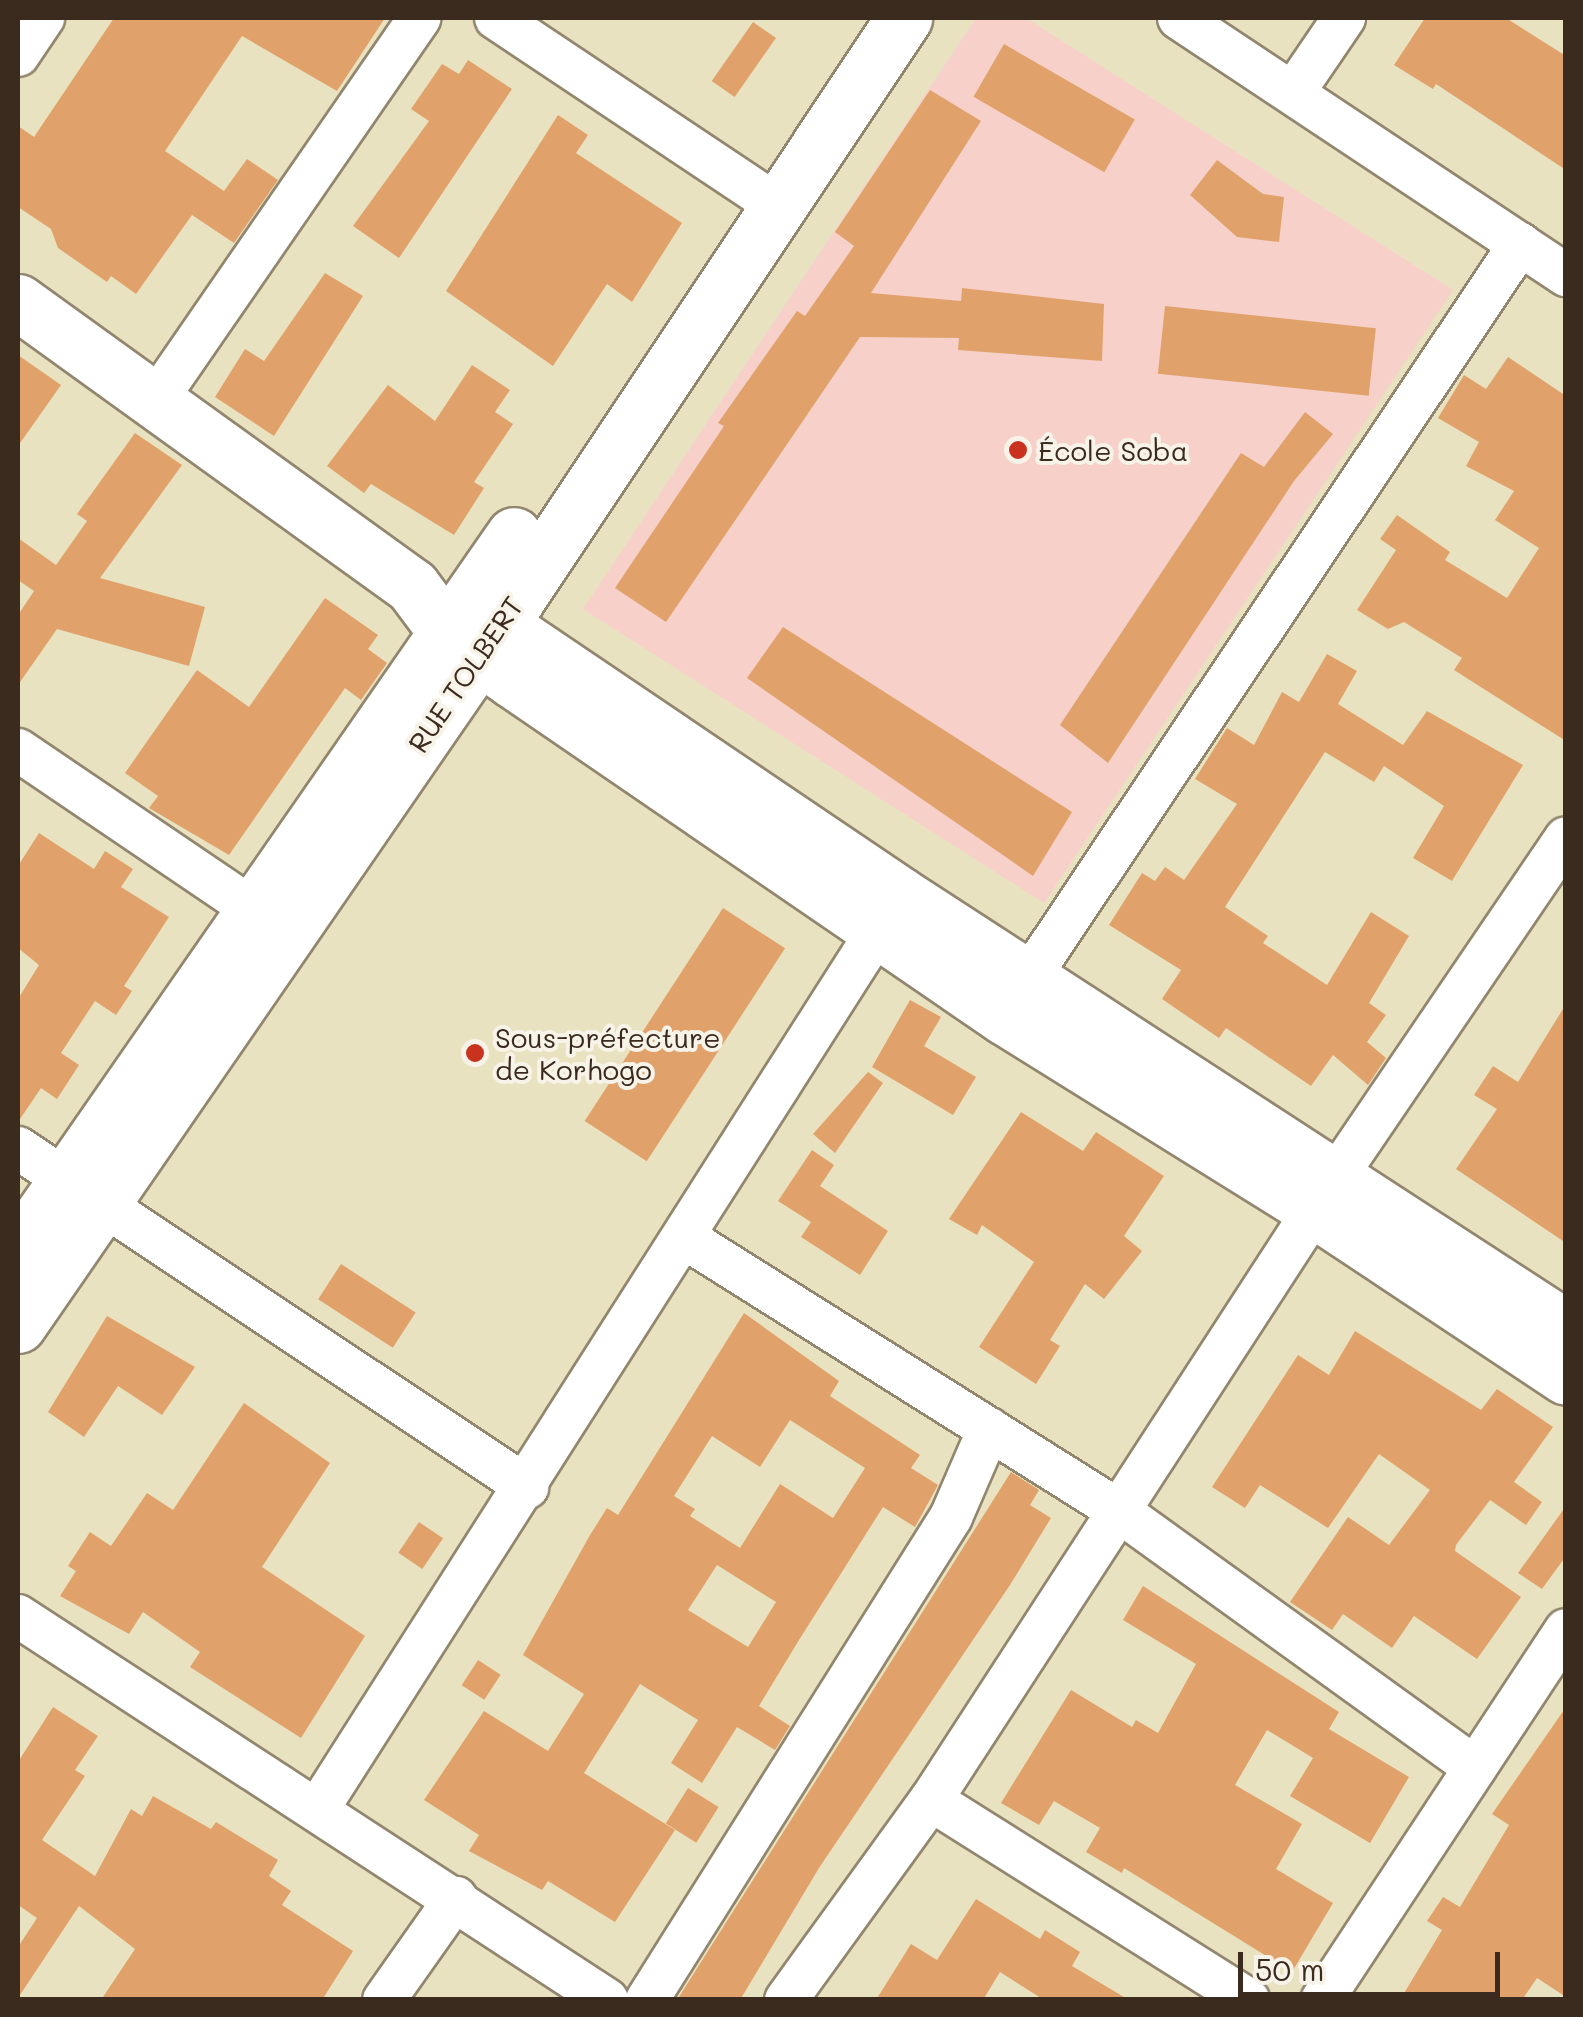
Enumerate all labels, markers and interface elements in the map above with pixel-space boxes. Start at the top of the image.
place label: École Soba [1038,433,1188,467]
marker: École Soba [1007,439,1029,461]
street label: RUE TOLBERT [400,590,530,758]
place label: Sous-préfecture de Korhogo [495,1020,720,1086]
marker: Sous-préfecture de Korhogo [464,1042,486,1064]
scale bar [1243,1932,1506,1994]
text: 50 m [1255,1949,1325,1989]

